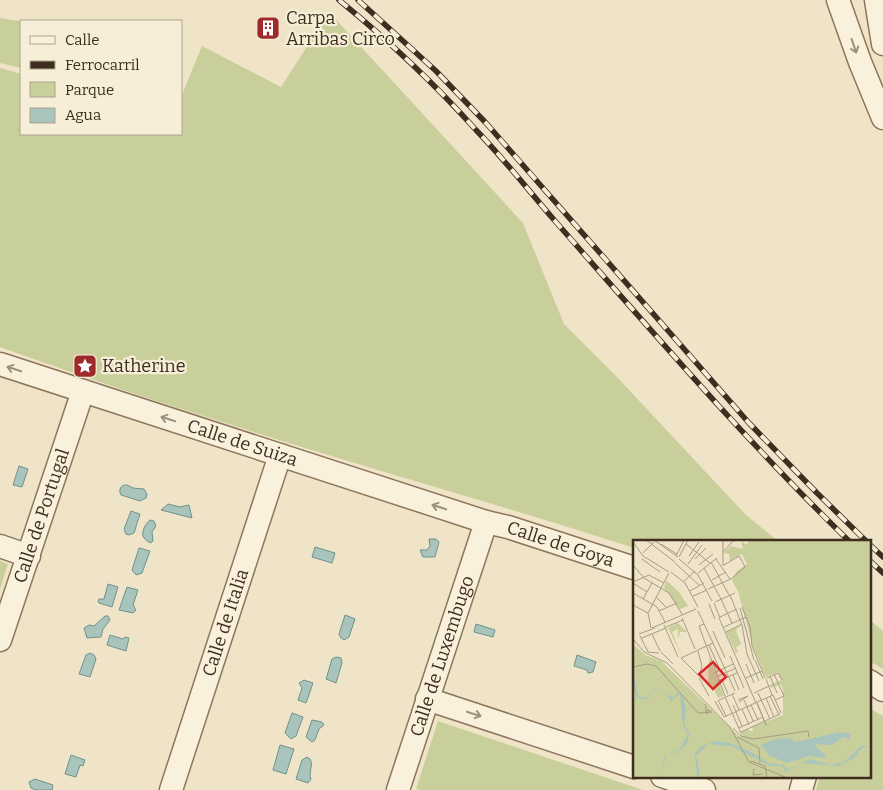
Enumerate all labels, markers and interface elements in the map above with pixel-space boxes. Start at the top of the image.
place label: Carpa Arribas Circo [286,7,395,50]
building icon: Carpa Arribas Circo [255,15,281,41]
legend [20,20,182,135]
text: Calle [65,31,99,49]
one-way arrow [850,37,860,53]
text: Ferrocarril [65,56,140,74]
text: Parque [65,81,114,99]
text: Agua [65,106,101,124]
place icon: Katherine [72,353,98,379]
place label: Katherine [102,355,186,377]
one-way arrow [6,363,22,373]
one-way arrow [161,414,177,423]
street label: Calle de Suiza [185,415,301,471]
street label: Calle de Portugal [9,446,74,586]
one-way arrow [432,502,448,511]
street label: Calle de Goya [504,516,617,572]
inset map [633,540,870,778]
street label: Calle de Italia [198,566,253,679]
street label: Calle de Luxembugo [405,573,479,739]
one-way arrow [465,710,481,719]

